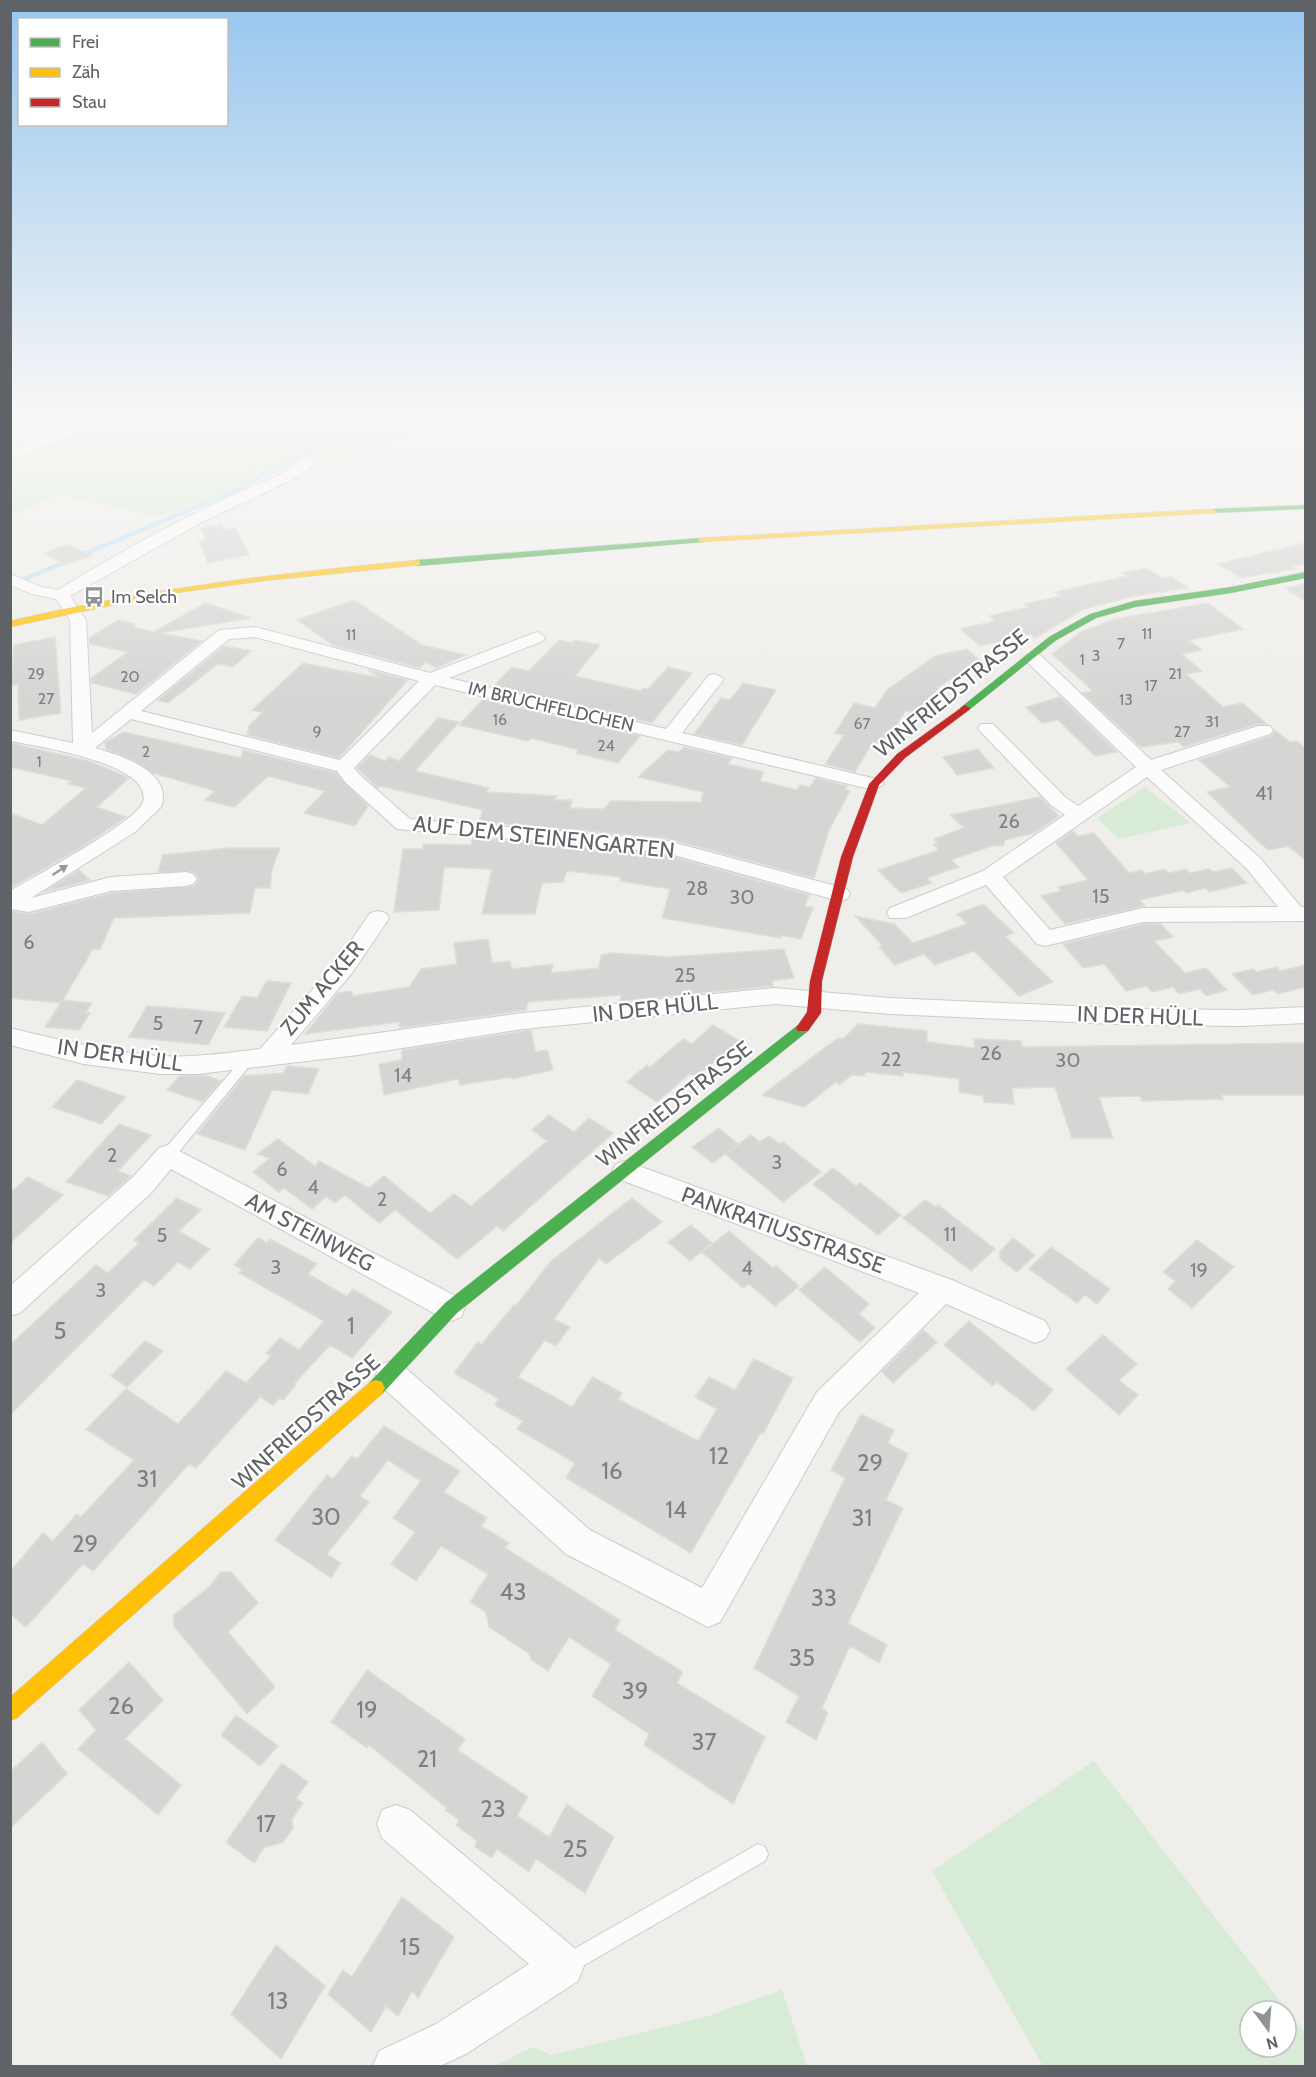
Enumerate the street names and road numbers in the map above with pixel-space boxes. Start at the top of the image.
street label: WINFRIEDSTRASSE [869,623,1033,763]
street label: IM BRUCHFELDCHEN [466,677,636,737]
street label: AUF DEM STEINENGARTEN [412,810,676,864]
street label: ZUM ACKER [275,935,369,1041]
street label: IN DER HÜLL [591,988,719,1028]
street label: IN DER HÜLL [1077,1000,1203,1032]
street label: IN DER HÜLL [56,1033,184,1077]
street label: WINFRIEDSTRASSE [591,1035,757,1173]
street label: PANKRATIUSSTRASSE [678,1181,888,1279]
street label: AM STEINWEG [241,1187,379,1277]
street label: WINFRIEDSTRASSE [226,1348,386,1496]

